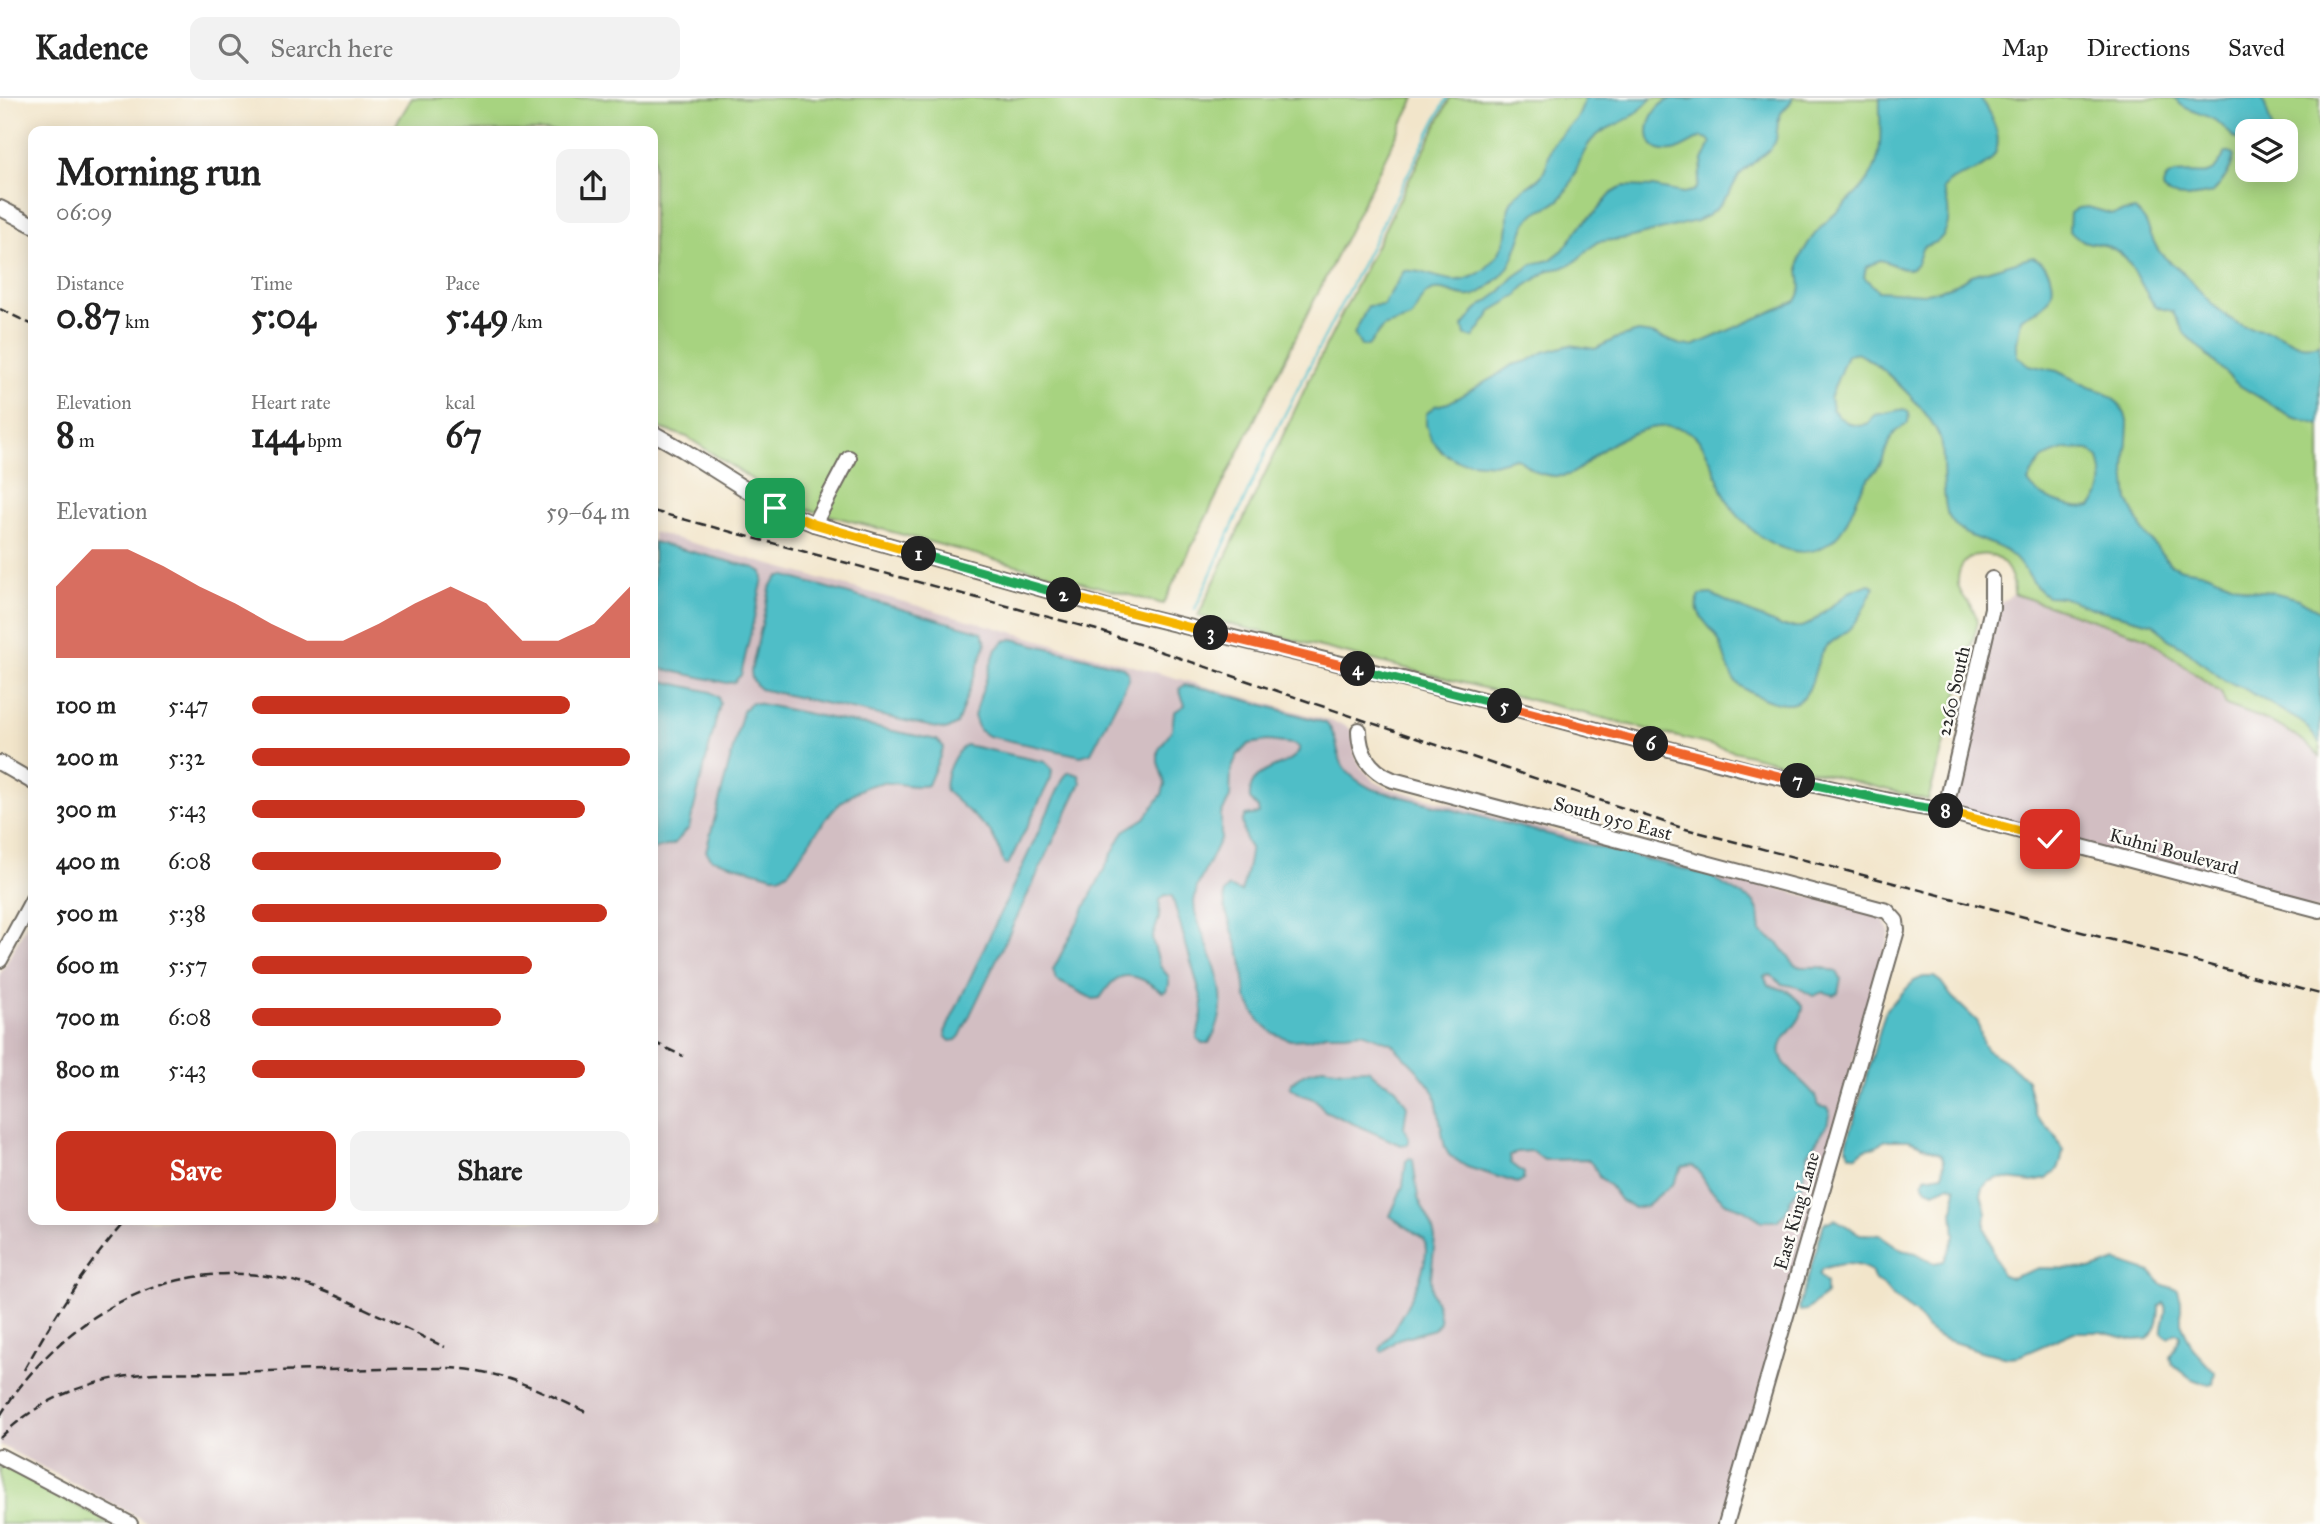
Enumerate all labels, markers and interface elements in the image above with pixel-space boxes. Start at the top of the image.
search box [190,17,680,80]
text: Kadence [35,28,148,68]
icon: search [214,29,252,67]
text: Search here [270,32,393,64]
text: Map [2002,33,2049,63]
text: Directions [2087,33,2190,63]
text: Saved [2228,33,2285,63]
map controls [2235,119,2298,182]
button: layers [2235,119,2298,182]
text: Morning run [56,149,261,195]
button: share [556,149,630,223]
text: 06:09 [56,198,113,226]
text: Distance [56,272,124,295]
text: Time [251,272,293,295]
text: Pace [445,272,480,295]
text: 0.87 [56,295,121,338]
text: 5:04 [251,295,316,338]
text: 5:49 [445,295,509,338]
text: km [121,310,150,333]
text: /km [509,310,543,333]
text: Elevation [56,391,131,414]
text: Heart rate [251,391,331,414]
text: kcal [445,391,475,414]
text: 8 [56,414,75,457]
text: 144 [251,414,303,457]
text: 67 [445,414,482,457]
text: m [75,429,95,452]
text: bpm [303,429,342,452]
pin [745,478,805,538]
icon: arrive [756,489,794,527]
text: Elevation [56,497,147,525]
text: 59–64 m [546,497,630,525]
pin: 1 [902,536,936,572]
text: 1 [915,542,922,565]
pin: 2 [1046,578,1082,612]
text: 2 [1059,583,1068,606]
pin: 3 [1194,616,1228,650]
text: 3 [1207,621,1214,644]
street label: 2260 South [1932,643,1975,738]
pin: 4 [1340,652,1376,686]
text: 4 [1352,657,1363,680]
pin: 5 [1488,688,1522,724]
text: 100 m [56,691,116,719]
text: 5:47 [168,691,209,719]
text: 5 [1500,694,1509,717]
pin: 6 [1634,726,1668,762]
text: 6 [1646,732,1655,755]
text: 200 m [56,743,118,771]
text: 5:32 [168,743,205,771]
pin: 7 [1780,764,1815,798]
text: 7 [1792,769,1803,792]
street label: South 950 East [1551,792,1675,845]
pin: 8 [1928,794,1964,828]
text: 300 m [56,795,116,823]
text: 5:43 [168,795,207,823]
text: 8 [1940,799,1951,822]
pin [2020,809,2080,869]
icon: check [2031,820,2069,858]
street label: Kuhni Boulevard [2107,823,2241,880]
text: 400 m [56,847,120,875]
text: 6:08 [168,847,211,875]
text: 500 m [56,899,118,927]
text: 5:38 [168,899,206,927]
text: 600 m [56,951,119,979]
text: 5:57 [168,951,207,979]
text: 700 m [56,1003,119,1031]
text: 6:08 [168,1003,211,1031]
text: 800 m [56,1055,119,1083]
text: 5:43 [168,1055,207,1083]
button: Save [56,1131,336,1211]
button: Share [350,1131,630,1211]
street label: East King Lane [1769,1149,1825,1273]

